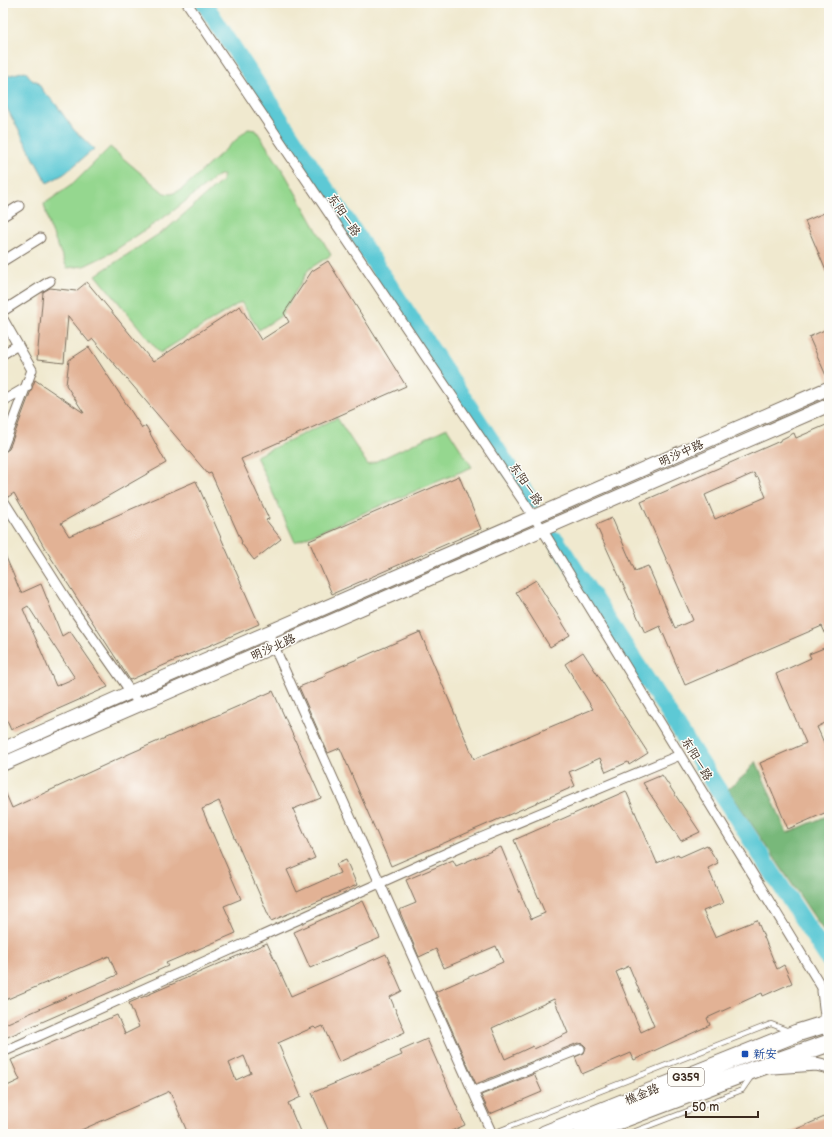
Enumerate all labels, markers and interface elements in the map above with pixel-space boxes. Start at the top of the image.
street label: 东阳一路 [324,191,363,239]
street label: 明沙中路 [656,437,706,470]
street label: 东阳一路 [506,460,545,508]
street label: 明沙北路 [248,631,298,664]
street label: 东阳一路 [678,735,715,784]
place label: 新安 [753,1047,777,1062]
marker: 新安 [740,1049,750,1059]
road number: G359 [668,1068,704,1086]
street label: 樵金路 [623,1081,662,1108]
scale bar [686,1093,758,1119]
text: 50 m [692,1100,719,1115]

